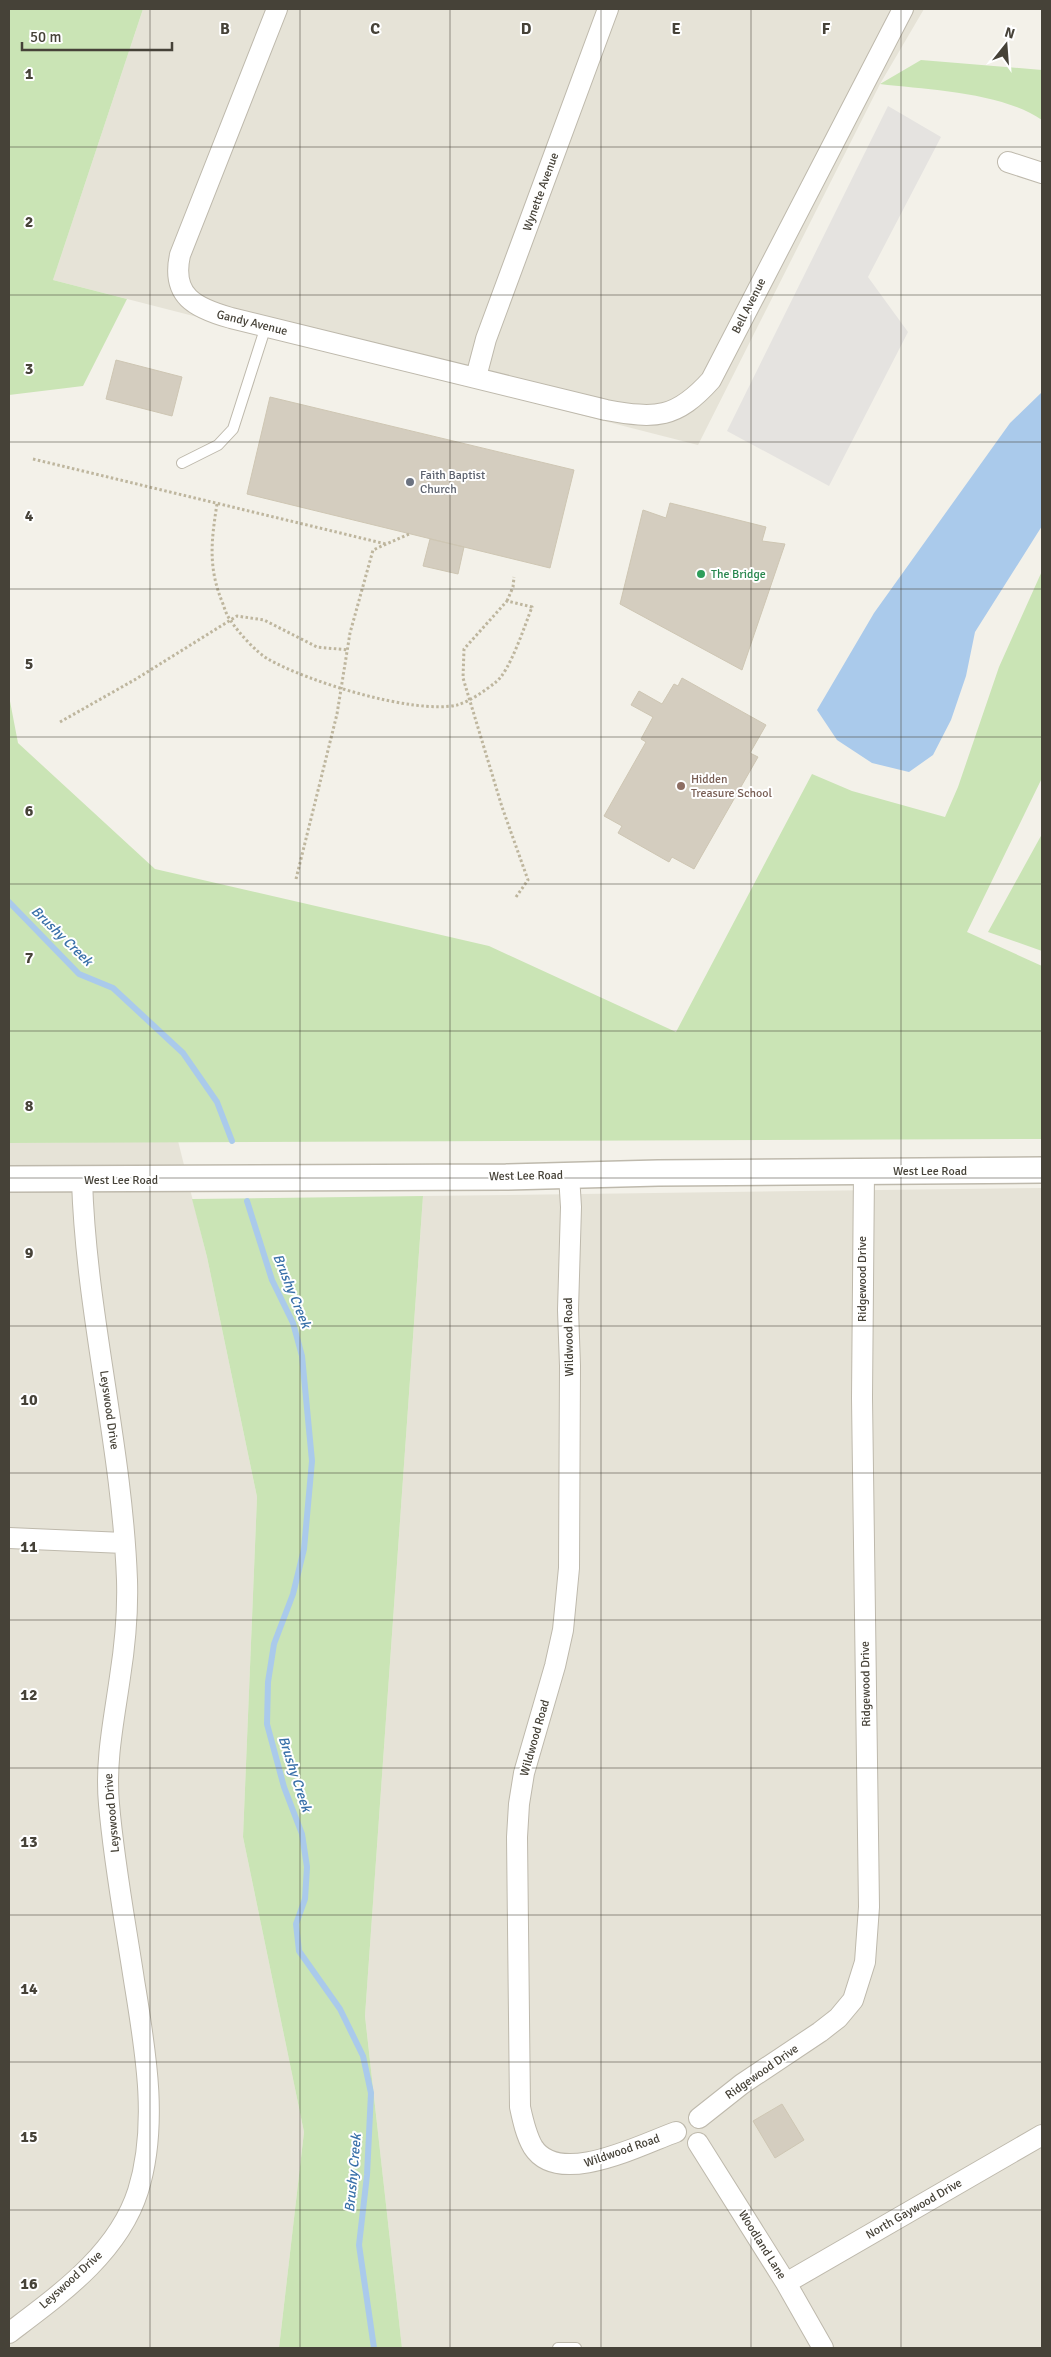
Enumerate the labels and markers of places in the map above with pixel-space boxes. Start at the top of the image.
place label: Faith Baptist Church [420,468,485,497]
marker: Faith Baptist Church [404,476,416,488]
place label: The Bridge [711,567,766,582]
marker: The Bridge [695,568,707,580]
place label: Hidden Treasure School [691,772,773,801]
marker: Hidden Treasure School [675,780,687,792]

